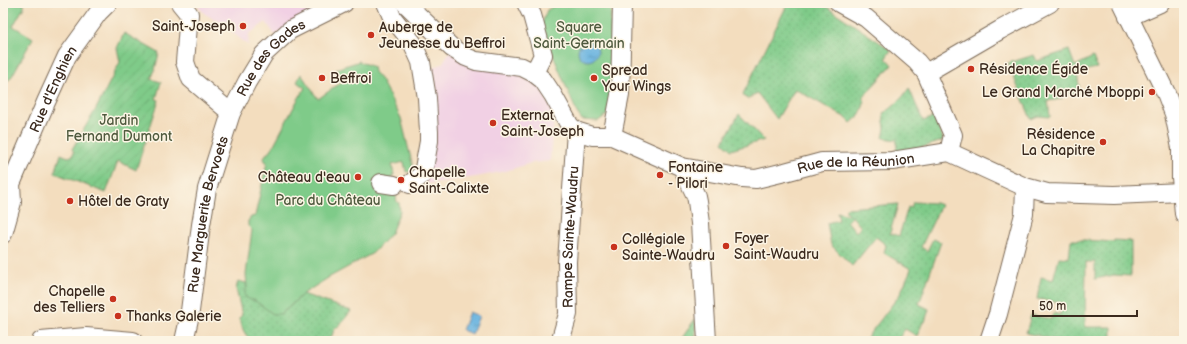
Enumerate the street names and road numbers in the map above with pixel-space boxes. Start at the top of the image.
street label: Rue des Gades [233,15,308,99]
street label: Rue d'Enghien [26,42,80,135]
street label: Rue Marguerite Bervoets [184,134,232,294]
street label: Rue de la Réunion [795,149,916,177]
street label: Rampe Sainte-Waudru [559,165,582,308]

